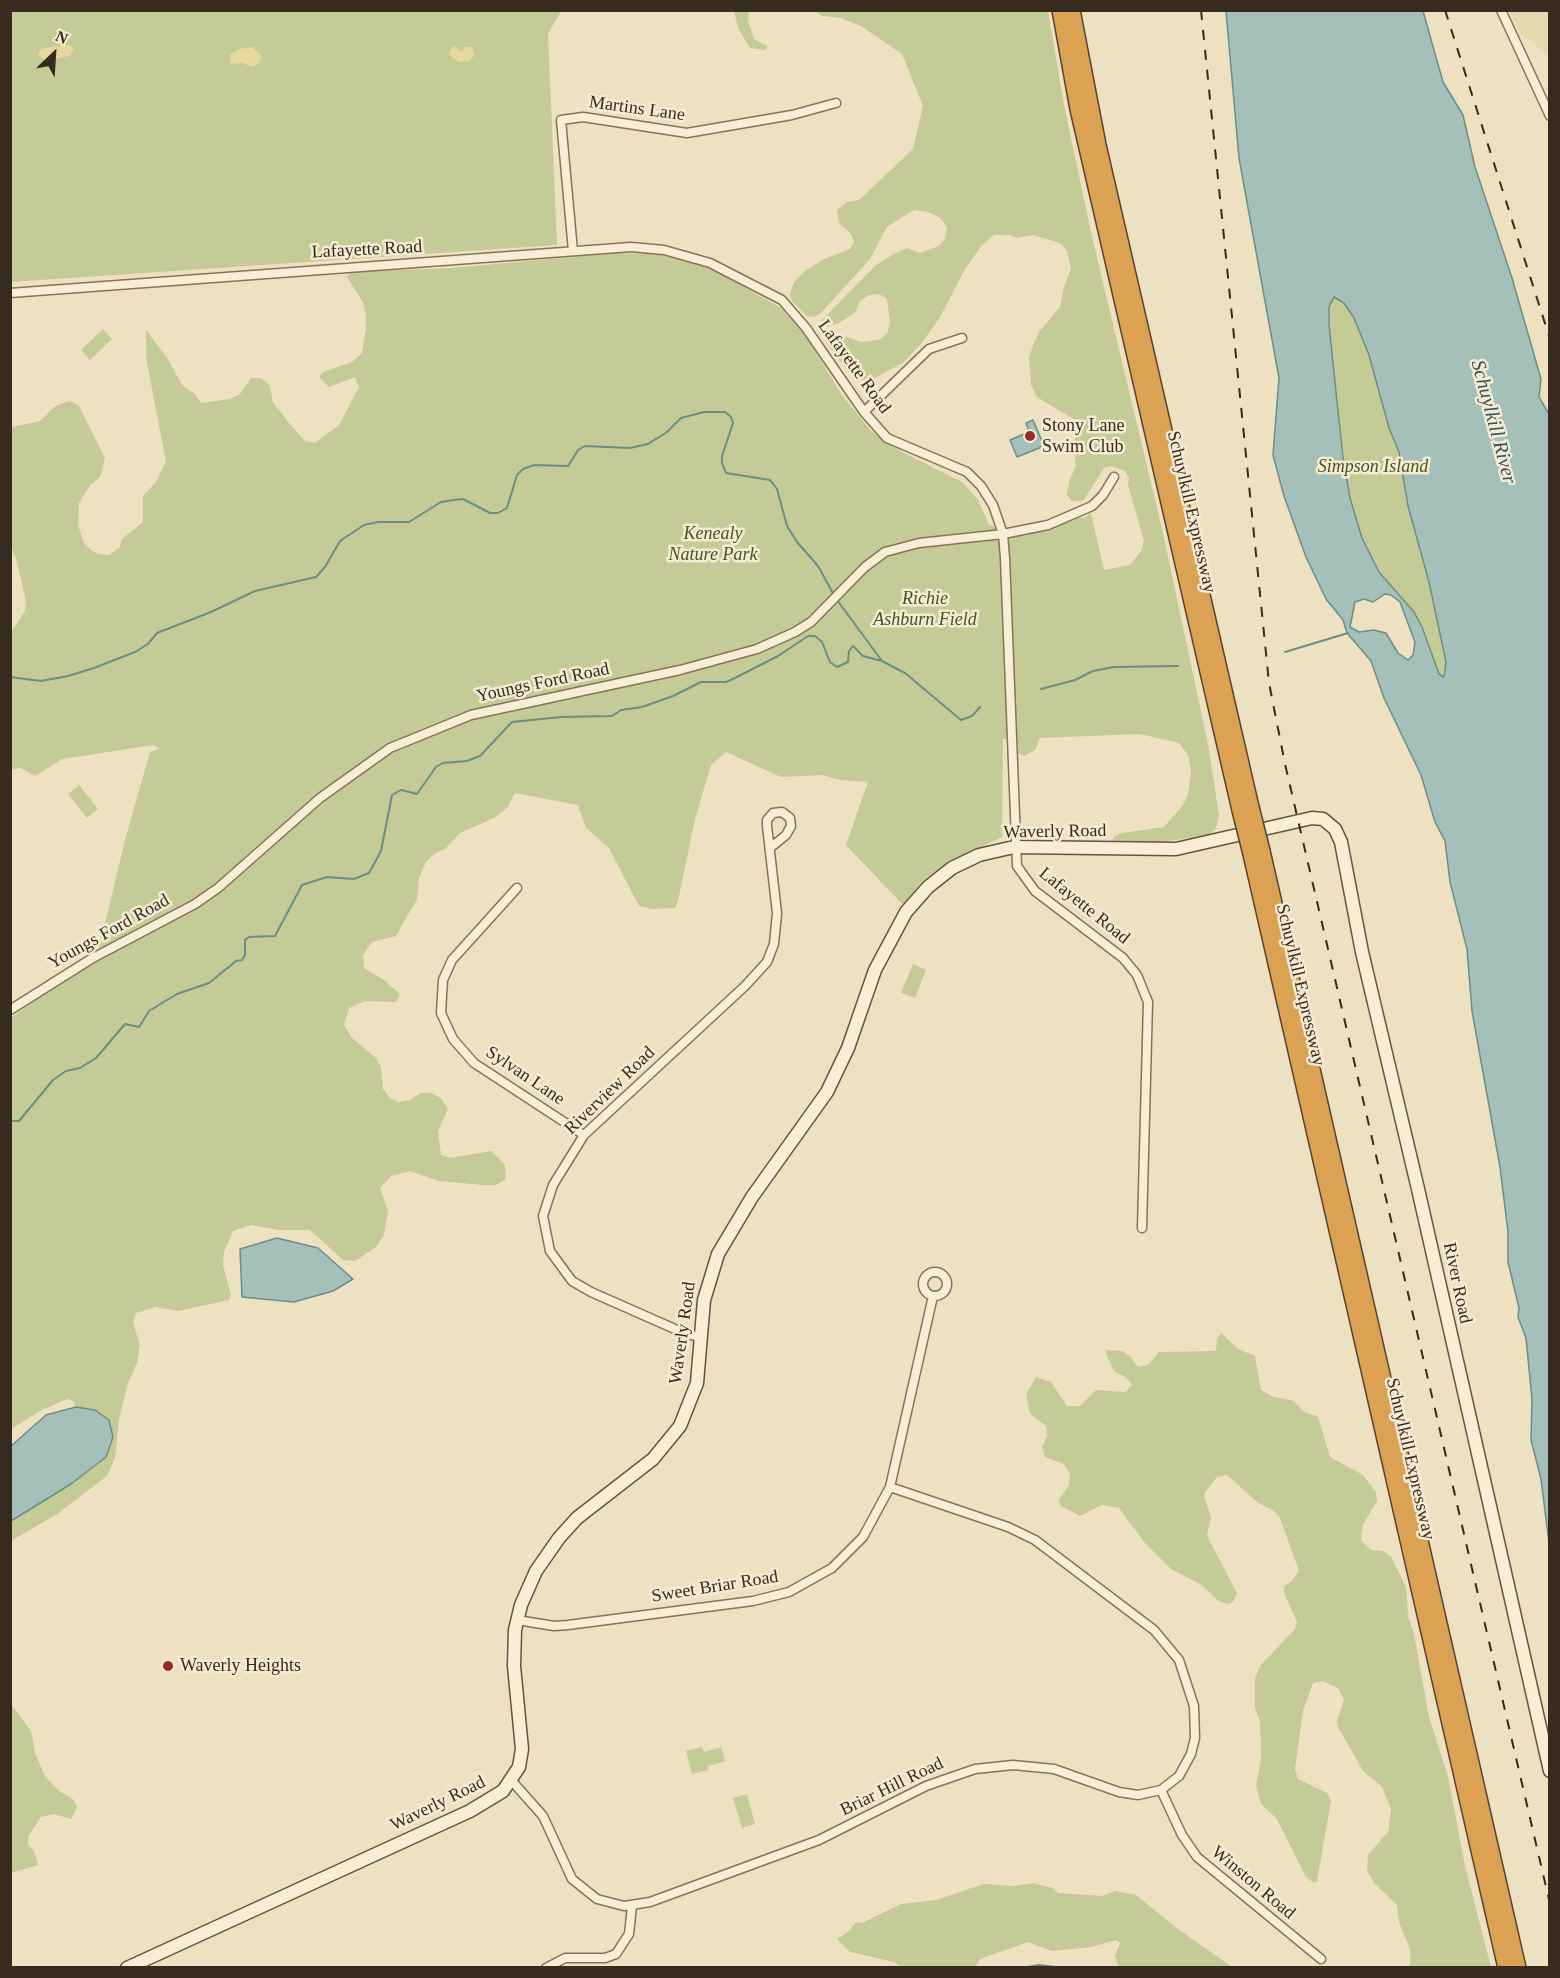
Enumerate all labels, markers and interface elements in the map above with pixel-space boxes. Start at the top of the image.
north arrow [24,24,84,84]
text: N [53,27,71,47]
street label: Martins Lane [588,92,686,126]
street label: Lafayette Road [311,236,423,264]
street label: Lafayette Road [813,316,895,418]
water label: Schuylkill River [1465,357,1521,487]
place label: Stony Lane Swim Club [1042,415,1124,458]
marker: Stony Lane Swim Club [1023,429,1037,443]
street label: Schuylkill Expressway [1162,429,1220,595]
park label: Simpson Island [1318,456,1428,478]
park label: Kenealy Nature Park [669,523,757,566]
park label: Richie Ashburn Field [873,588,977,630]
street label: Youngs Ford Road [475,658,611,708]
street label: Waverly Road [1003,820,1107,844]
street label: Lafayette Road [1034,863,1134,949]
street label: Youngs Ford Road [45,890,173,974]
street label: Schuylkill Expressway [1271,902,1329,1068]
street label: Sylvan Lane [481,1042,569,1110]
street label: Riverview Road [560,1042,660,1140]
street label: River Road [1438,1240,1476,1326]
street label: Waverly Road [665,1280,701,1386]
street label: Schuylkill Expressway [1381,1376,1439,1542]
street label: Sweet Briar Road [650,1566,780,1608]
place label: Waverly Heights [180,1655,301,1677]
marker: Waverly Heights [161,1659,175,1673]
street label: Briar Hill Road [837,1753,947,1821]
street label: Waverly Road [387,1772,489,1836]
street label: Winston Road [1207,1842,1299,1924]

